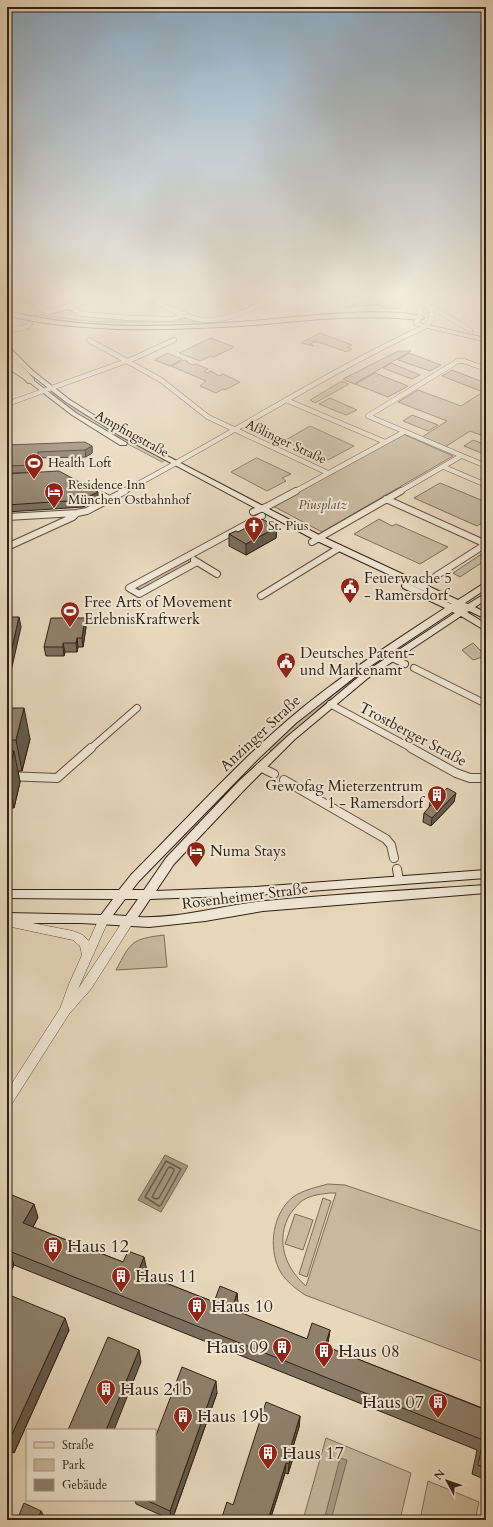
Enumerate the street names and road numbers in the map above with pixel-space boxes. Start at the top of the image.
street label: Ampfingstraße [92,406,172,462]
street label: Aßlinger Straße [243,415,329,469]
street label: Anzinger Straße [215,690,305,776]
street label: Trostberger Straße [356,697,471,771]
street label: Rosenheimer Straße [181,878,309,914]

